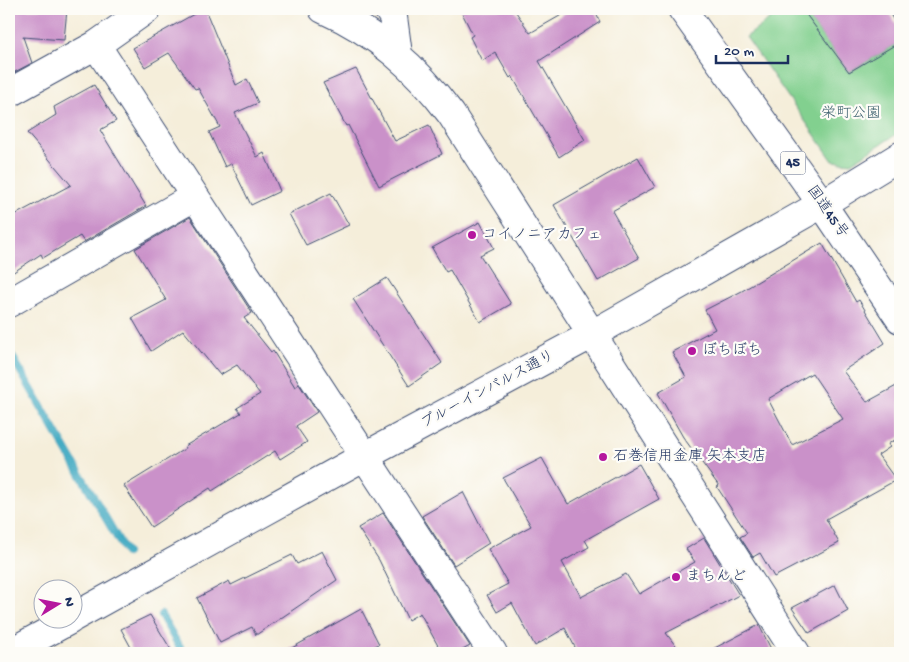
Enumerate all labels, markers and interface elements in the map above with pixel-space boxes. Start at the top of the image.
scale bar [716,32,789,64]
text: 20 m [724,43,754,61]
park label: 栄町公園 [821,105,881,123]
road number: 45 [780,152,806,174]
street label: 国道45号 [802,182,852,242]
place label: コイノニアカフェ [482,226,602,244]
marker: コイノニアカフェ [466,229,478,241]
place label: ぼちぼち [702,342,762,360]
marker: ぼちぼち [686,345,698,357]
street label: ブルーインパルス通り [418,347,558,433]
place label: 石巻信用金庫 矢本支店 [613,447,767,466]
marker: 石巻信用金庫 矢本支店 [597,451,609,463]
place label: まちんど [686,568,746,586]
marker: まちんど [670,571,682,583]
north arrow [32,580,82,630]
text: N [59,596,78,608]

